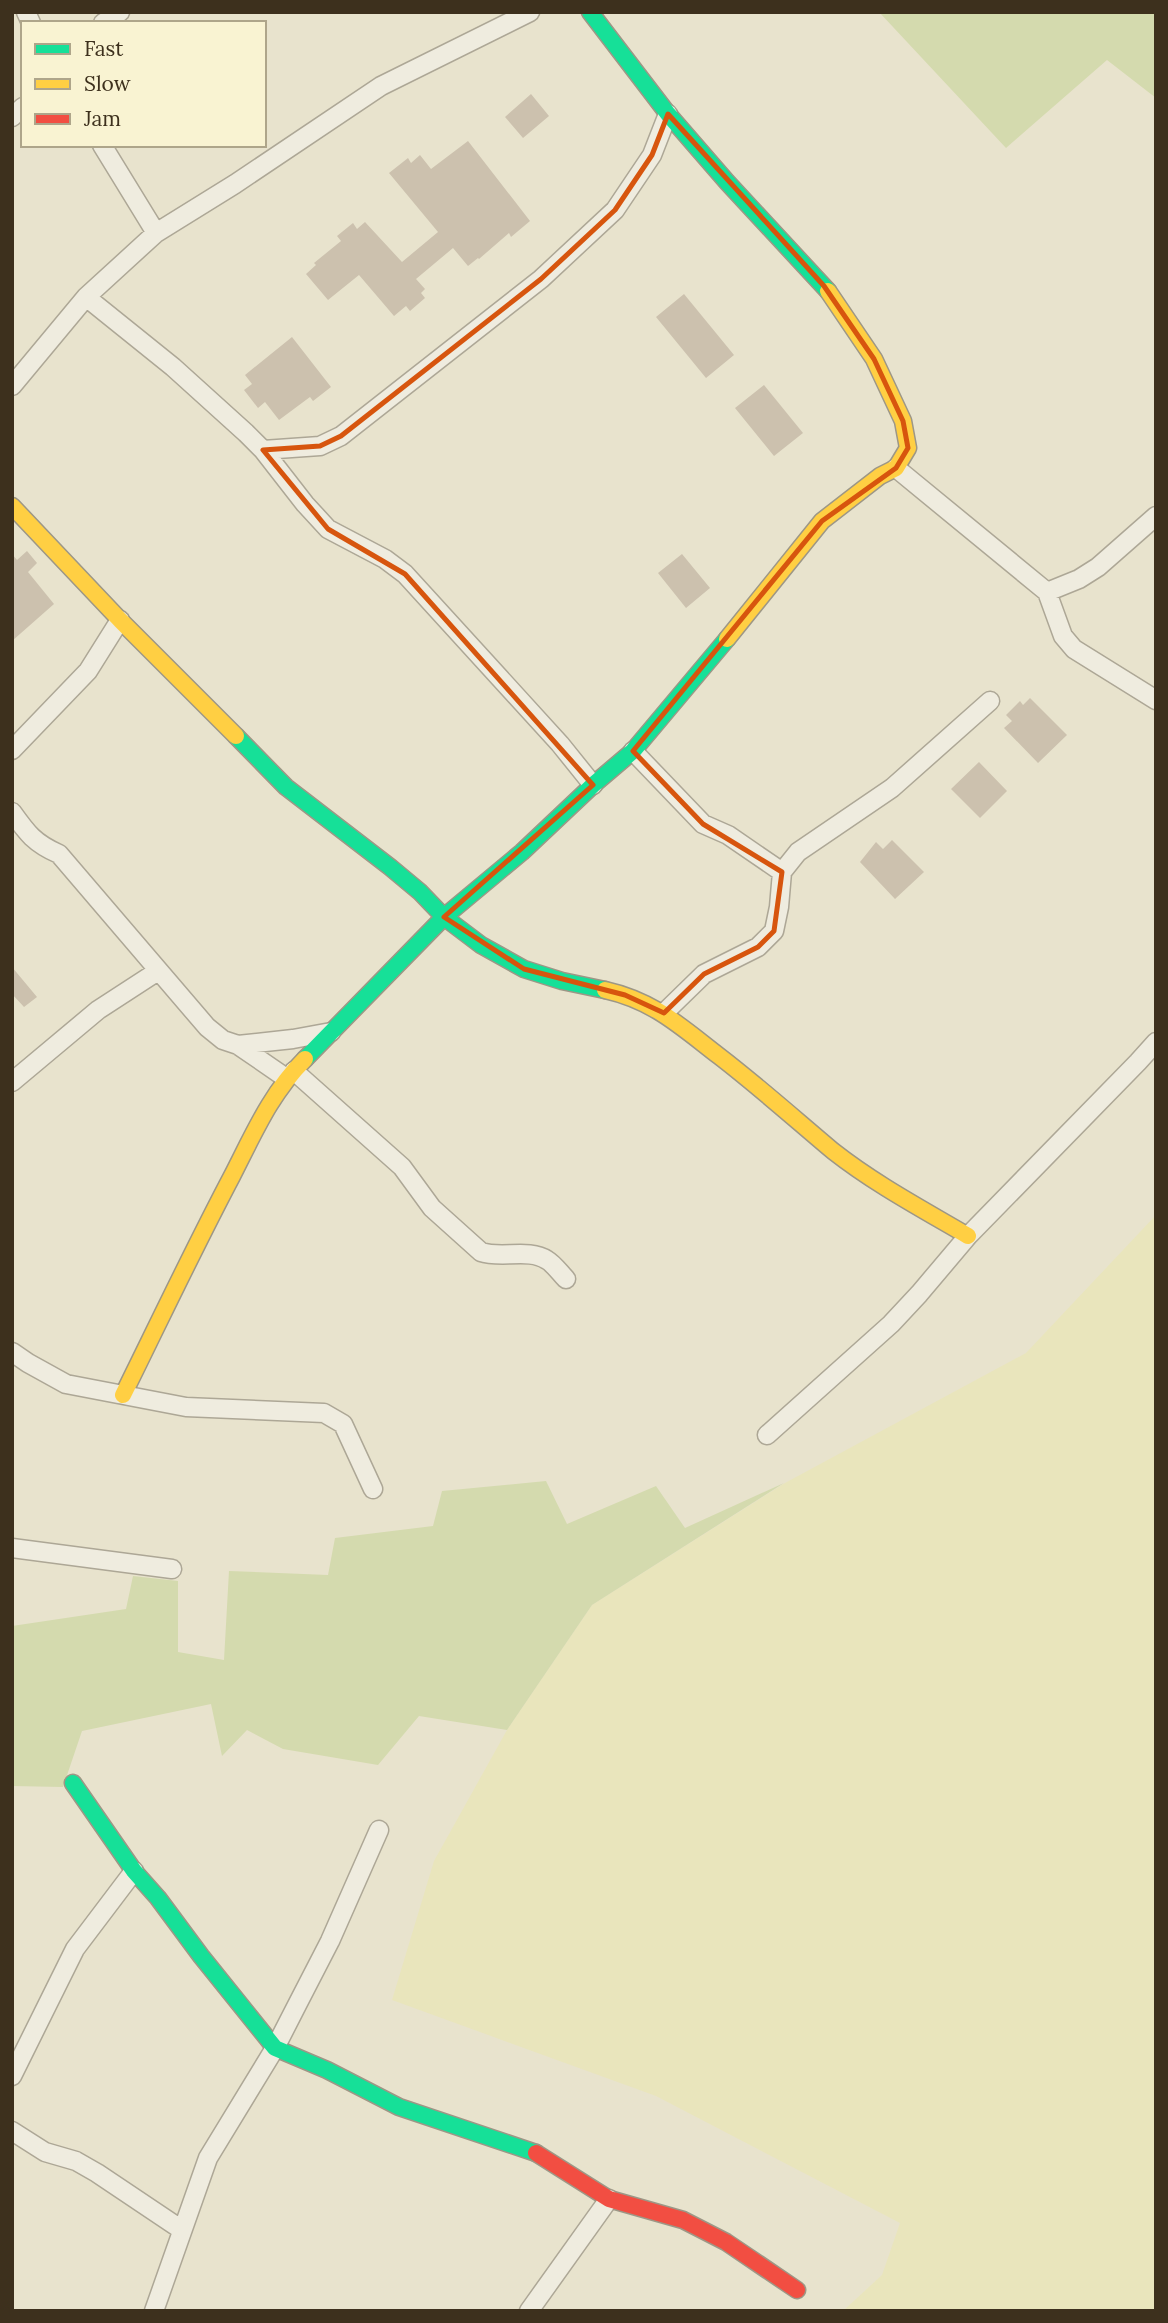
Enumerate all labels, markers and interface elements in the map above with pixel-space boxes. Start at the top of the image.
legend [21,21,266,147]
text: Fast [84,35,124,62]
text: Slow [84,70,131,97]
text: Jam [83,105,121,132]

